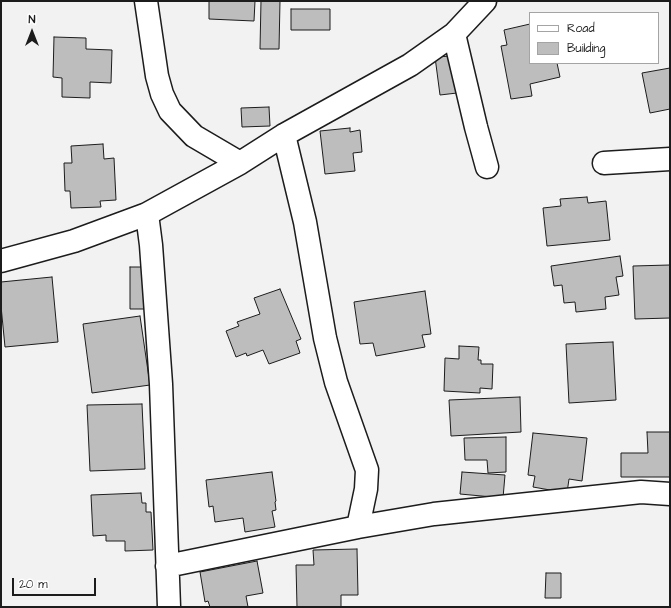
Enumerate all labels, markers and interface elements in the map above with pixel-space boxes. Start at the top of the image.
north arrow [12,12,52,52]
text: N [29,12,35,27]
legend [529,12,659,64]
text: Road [567,20,595,37]
text: Building [567,40,605,57]
scale bar [14,570,98,596]
text: 20 m [19,576,48,593]

